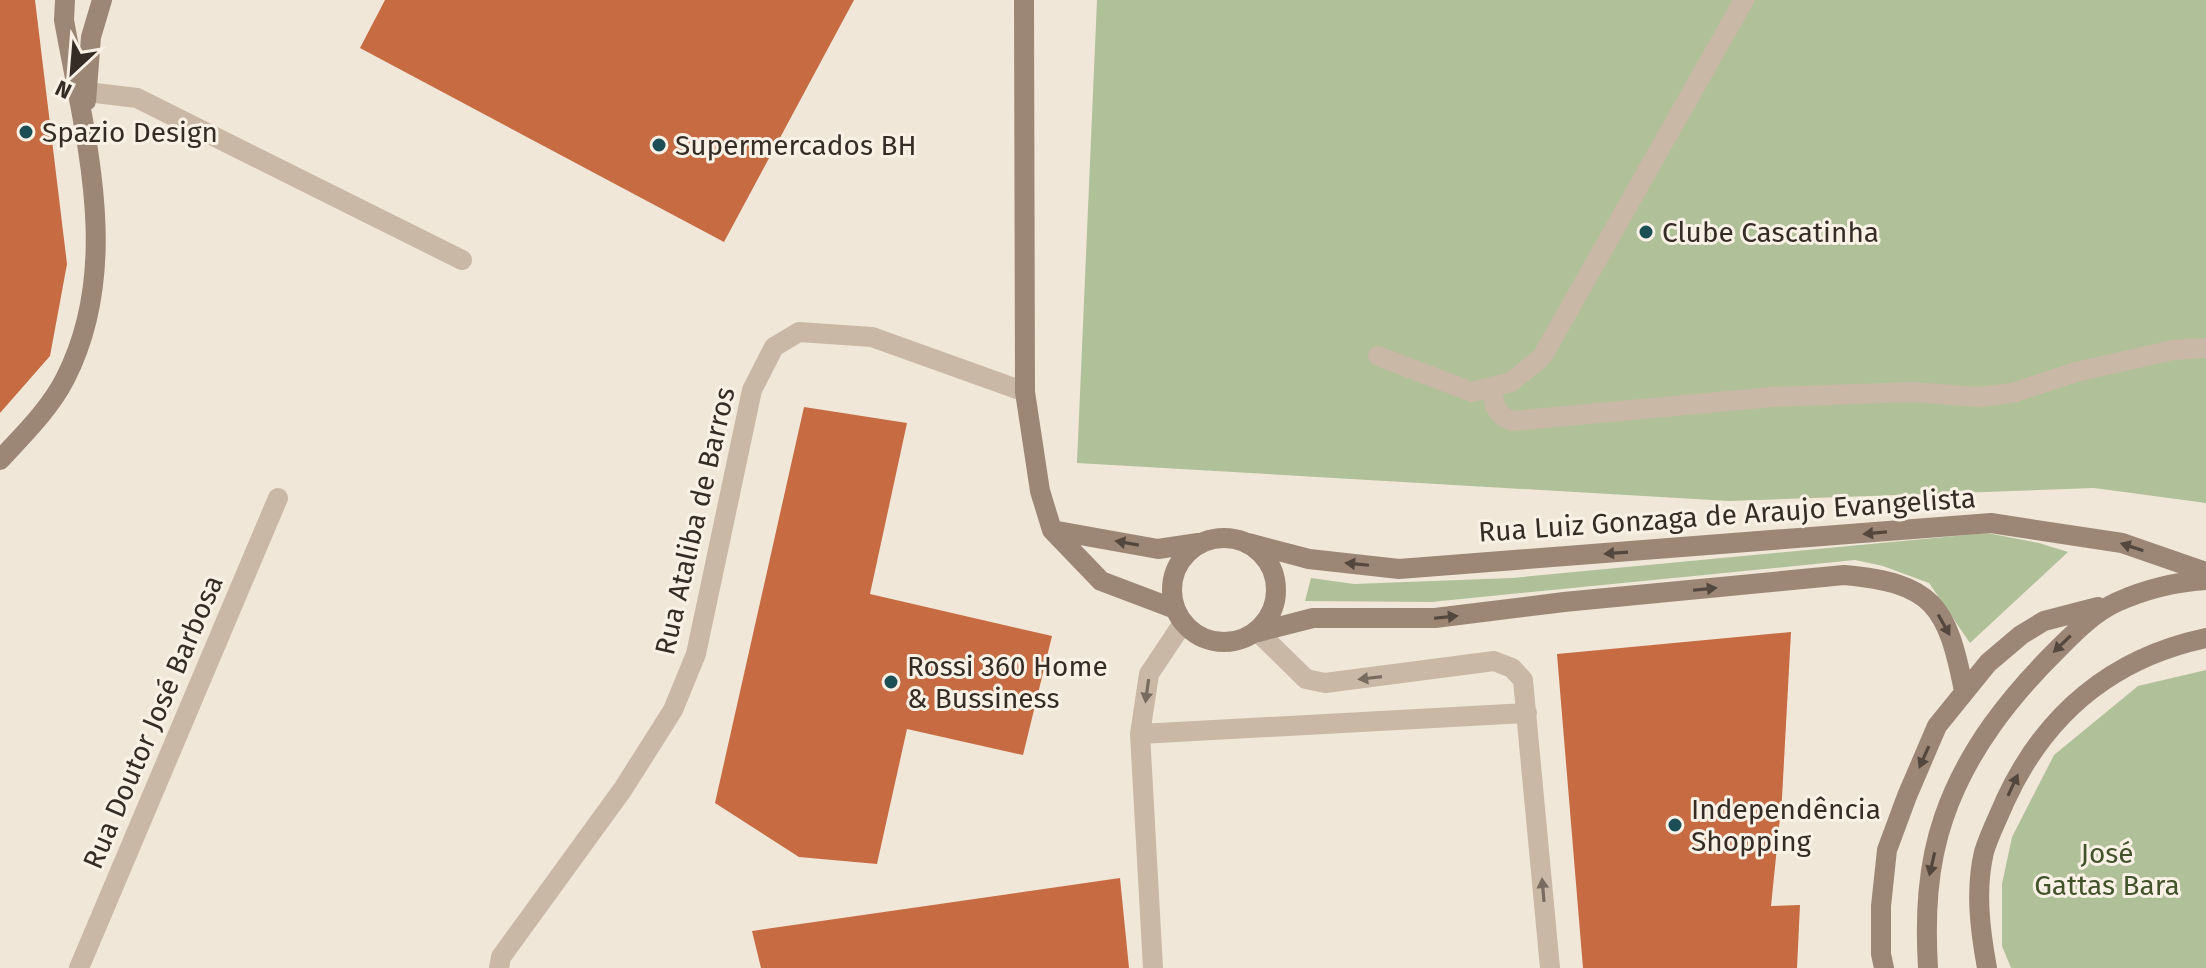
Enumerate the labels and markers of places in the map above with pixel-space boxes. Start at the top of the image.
place label: Spazio Design [42,116,218,149]
marker: Spazio Design [17,123,35,141]
place label: Supermercados BH [675,129,916,162]
marker: Supermercados BH [650,136,668,154]
place label: Clube Cascatinha [1662,216,1879,249]
marker: Clube Cascatinha [1637,223,1655,241]
place label: Rossi 360 Home & Bussiness [907,650,1108,715]
marker: Rossi 360 Home & Bussiness [882,673,900,691]
place label: Independência Shopping [1691,793,1881,858]
marker: Independência Shopping [1666,816,1684,834]

